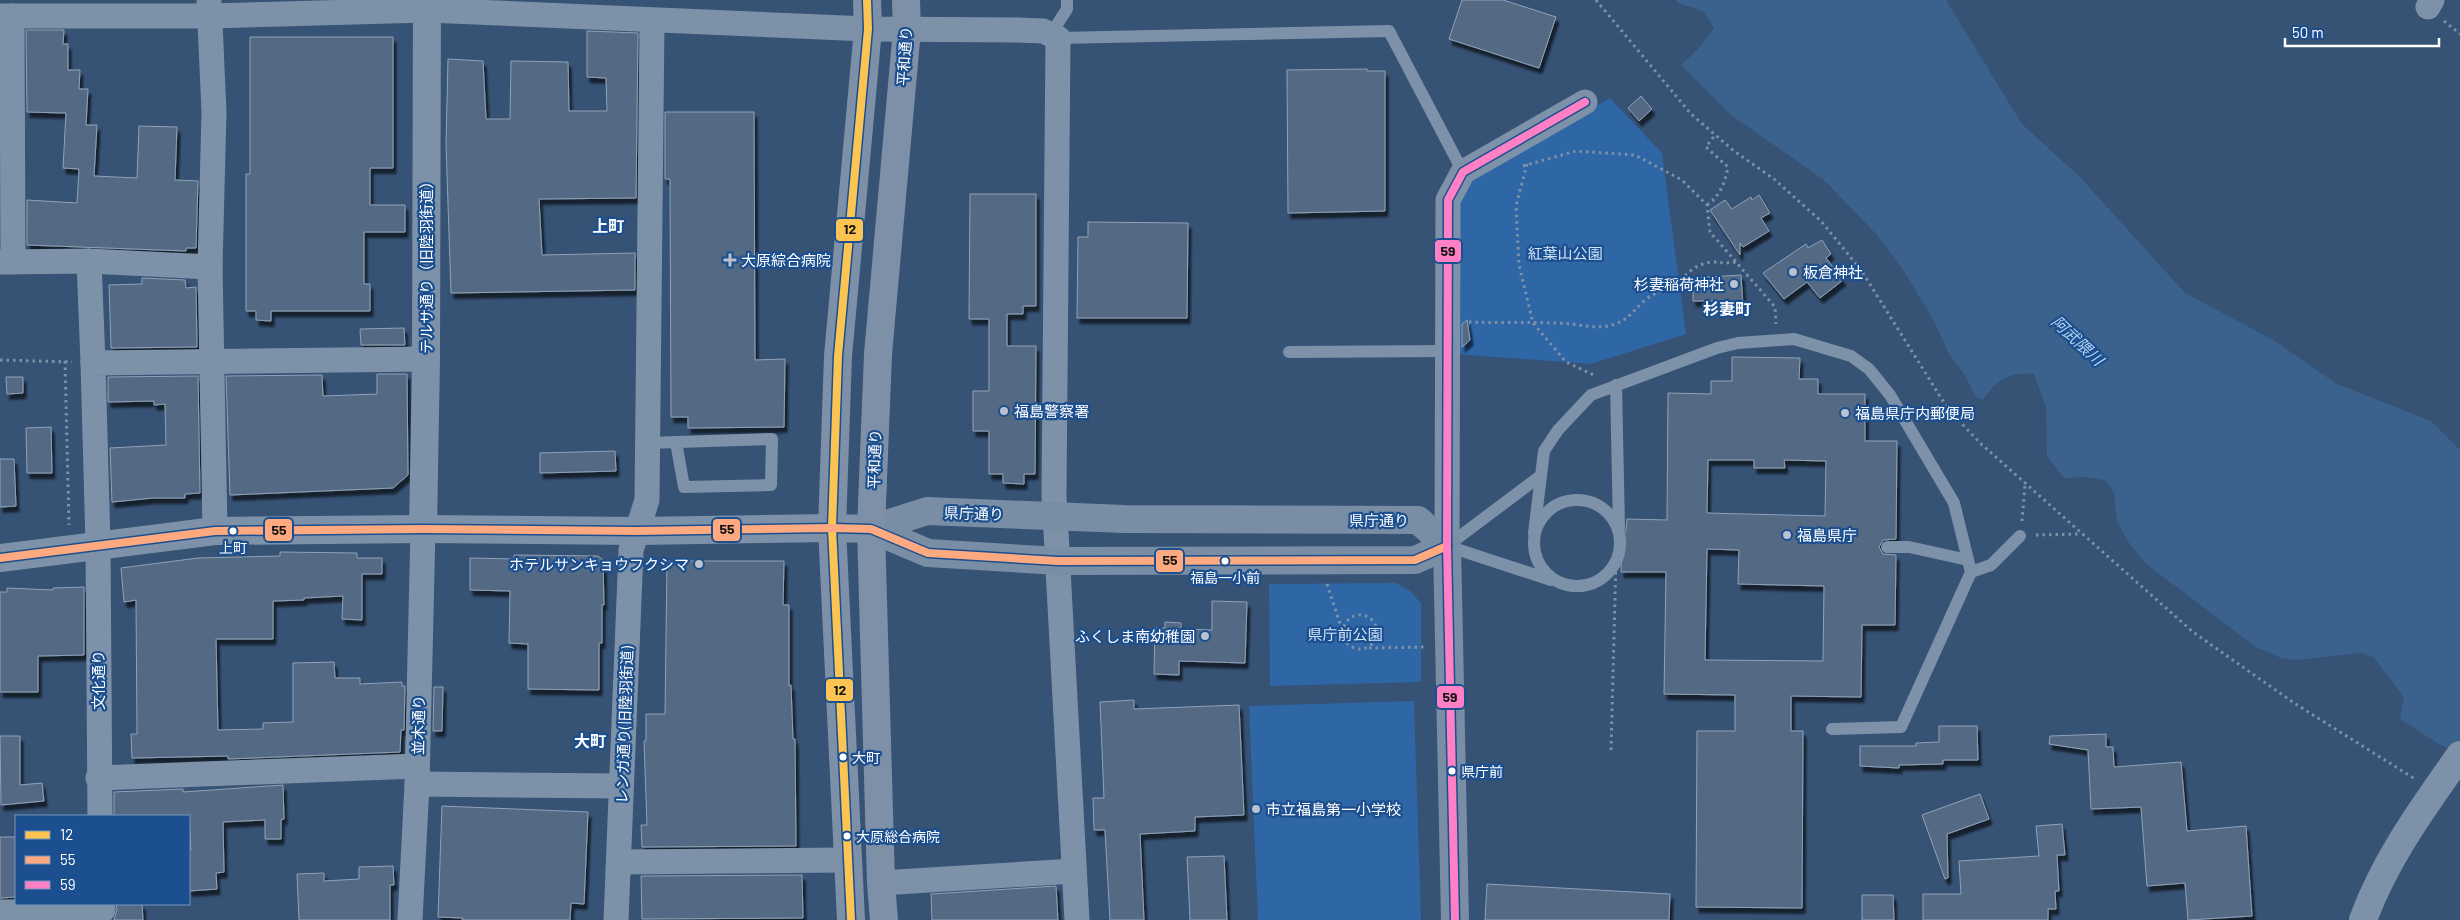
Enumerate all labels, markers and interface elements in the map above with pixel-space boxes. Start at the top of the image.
scale bar [2285,15,2439,47]
text: 50 m [2292,23,2324,41]
street label: 平和通り [893,25,915,87]
street label: テルサ通り（旧陸羽街道） [417,174,435,354]
district label: 上町 [592,216,624,235]
line badge: 12 [835,218,864,242]
text: 12 [844,220,857,237]
line badge: 59 [1434,239,1462,263]
text: 59 [1441,242,1455,259]
park label: 紅葉山公園 [1527,244,1603,262]
place label: 大原綜合病院 [741,251,831,269]
marker: 大原綜合病院 [723,253,737,267]
place label: 板倉神社 [1803,263,1863,281]
marker: 板倉神社 [1787,266,1799,278]
place label: 杉妻稲荷神社 [1634,275,1724,293]
marker: 杉妻稲荷神社 [1728,278,1740,290]
district label: 杉妻町 [1703,299,1751,318]
water label: 阿武隈川 [2048,311,2109,370]
place label: 福島警察署 [1014,402,1089,420]
place label: 福島県庁内郵便局 [1855,404,1975,422]
marker: 福島警察署 [998,405,1010,417]
marker: 福島県庁内郵便局 [1839,407,1851,419]
street label: 平和通り [864,429,884,489]
street label: 県庁通り [944,503,1004,523]
street label: 県庁通り [1349,511,1409,529]
line badge: 55 [264,518,293,542]
line badge: 55 [712,518,741,542]
text: 55 [719,520,735,537]
text: 55 [271,521,287,538]
marker: 上町 [228,526,238,536]
place label: 福島県庁 [1797,526,1857,544]
marker: 福島県庁 [1781,529,1793,541]
place label: 上町 [219,539,247,556]
line badge: 55 [1155,549,1184,573]
text: 55 [1162,551,1178,568]
place label: ホテルサンキョウフクシマ [509,555,689,573]
marker: 福島一小前 [1220,556,1230,566]
marker: ホテルサンキョウフクシマ [693,558,705,570]
place label: 福島一小前 [1190,569,1260,586]
park label: 県庁前公園 [1307,625,1383,643]
place label: ふくしま南幼稚園 [1075,627,1195,645]
marker: ふくしま南幼稚園 [1199,630,1211,642]
street label: レンガ通り(旧陸羽街道) [612,646,636,804]
street label: 文化通り [89,650,107,710]
line badge: 12 [825,678,854,702]
text: 12 [834,681,847,698]
line badge: 59 [1436,685,1465,709]
text: 59 [1443,688,1457,705]
street label: 並木通り [408,695,428,755]
district label: 大町 [574,731,606,750]
place label: 大町 [852,749,880,766]
marker: 大町 [838,752,848,762]
place label: 県庁前 [1461,763,1503,780]
marker: 県庁前 [1447,766,1457,776]
place label: 市立福島第一小学校 [1266,800,1401,818]
marker: 市立福島第一小学校 [1250,803,1262,815]
legend [15,815,190,905]
text: 12 [60,825,73,843]
place label: 大原総合病院 [856,828,940,845]
marker: 大原総合病院 [842,831,852,841]
text: 55 [60,850,75,868]
text: 59 [60,875,76,893]

